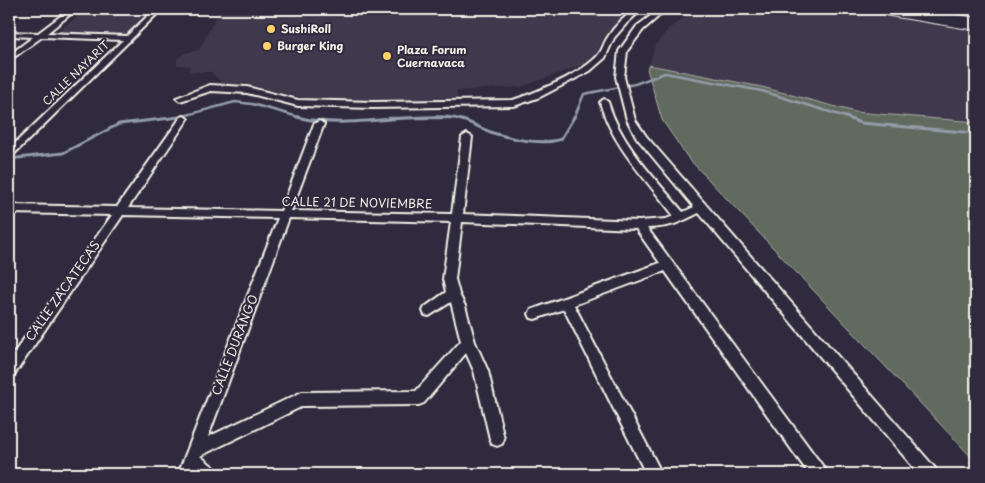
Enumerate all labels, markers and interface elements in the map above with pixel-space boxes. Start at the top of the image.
place label: SushiRoll [281,20,331,37]
marker: SushiRoll [265,23,277,35]
street label: CALLE NAYARIT [38,36,113,109]
place label: Burger King [277,37,343,54]
marker: Burger King [261,40,273,52]
place label: Plaza Forum Cuernavaca [397,41,467,71]
marker: Plaza Forum Cuernavaca [381,50,393,62]
street label: CALLE 21 DE NOVIEMBRE [282,192,433,212]
street label: CALLE ZACATECAS [21,236,104,344]
street label: CALLE DURANGO [207,292,262,398]

